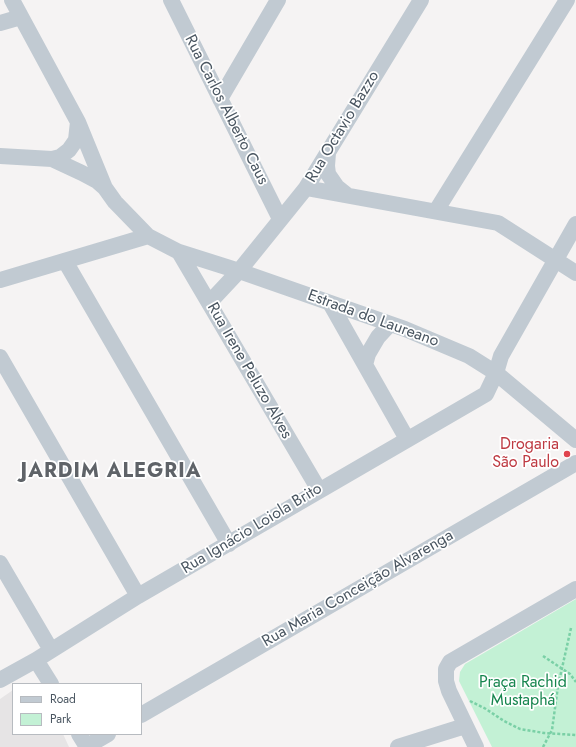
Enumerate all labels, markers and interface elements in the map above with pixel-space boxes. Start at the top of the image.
street label: Rua Carlos Alberto Caus [180,32,272,188]
street label: Rua Octavio Bazzo [302,68,384,186]
street label: Estrada do Laureano [305,286,441,352]
street label: Rua Irene Peluzo Alves [202,300,296,442]
place label: Drogaria São Paulo [492,435,559,473]
marker: Drogaria São Paulo [562,449,572,459]
district label: JARDIM ALEGRIA [21,460,201,484]
street label: Rua Ignácio Loiola Brito [178,479,326,579]
street label: Rua Maria Conceição Alvarenga [259,526,457,652]
park label: Praça Rachid Mustaphá [479,673,567,711]
legend [12,683,142,735]
text: Road [50,690,76,708]
text: Park [50,710,71,728]

